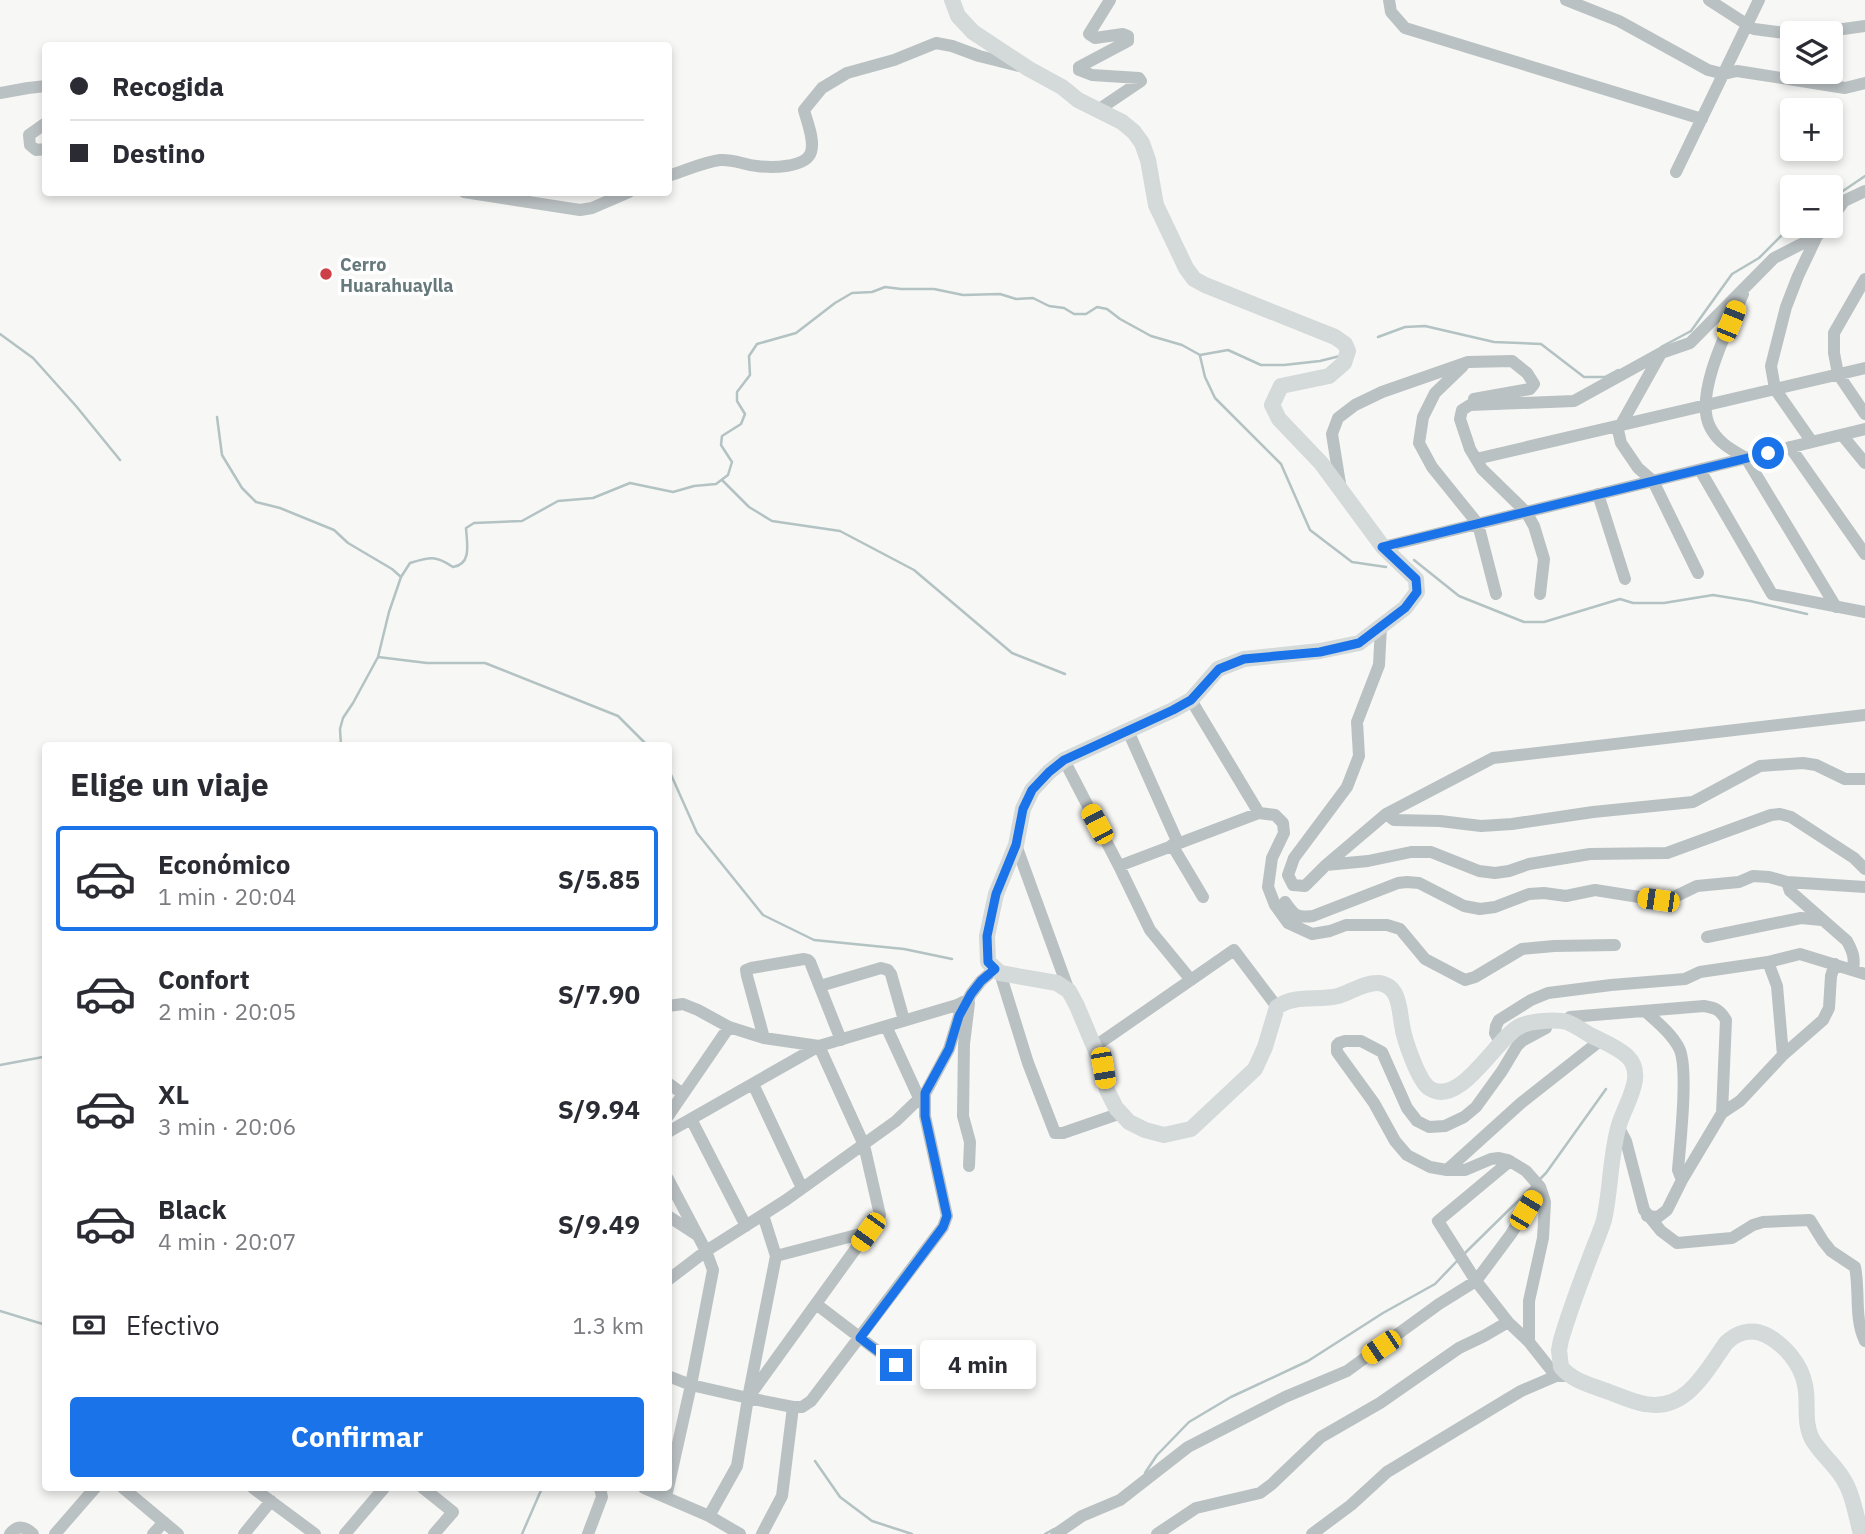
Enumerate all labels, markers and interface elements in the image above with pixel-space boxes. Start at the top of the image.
map controls [1780,21,1843,238]
button: layers [1780,21,1843,84]
text: Recogida [112,69,224,103]
button: + [1780,98,1843,161]
text: Destino [112,136,205,170]
button: − [1780,175,1843,238]
place label: Cerro Huarahuaylla [340,253,453,297]
marker: Cerro Huarahuaylla [318,266,334,282]
car [1714,298,1749,344]
route start [1752,437,1784,469]
text: Elige un viaje [70,763,269,805]
car [1078,801,1117,847]
icon: car [74,847,137,910]
text: Económico [158,847,290,881]
text: S/5.85 [558,862,640,896]
text: 1 min · 20:04 [158,881,296,911]
car [1636,887,1681,913]
icon: car [74,962,137,1025]
text: Confort [158,962,250,996]
text: S/7.90 [558,977,640,1011]
text: 2 min · 20:05 [158,996,296,1026]
car [1090,1045,1117,1091]
icon: car [74,1077,137,1140]
text: XL [158,1077,189,1111]
text: S/9.94 [558,1092,640,1126]
text: 3 min · 20:06 [158,1111,296,1141]
car [1507,1187,1546,1233]
icon: car [74,1192,137,1255]
text: Black [158,1192,226,1226]
text: S/9.49 [558,1207,640,1241]
car [848,1209,889,1255]
text: 4 min · 20:07 [158,1226,296,1256]
icon: cash [70,1306,108,1344]
text: Efectivo [126,1308,220,1342]
text: 1.3 km [573,1310,644,1340]
car [1358,1327,1405,1367]
callout: 4 min [920,1340,1036,1390]
route end [880,1349,912,1381]
text: 4 min [948,1349,1008,1379]
button: Confirmar [70,1397,644,1477]

